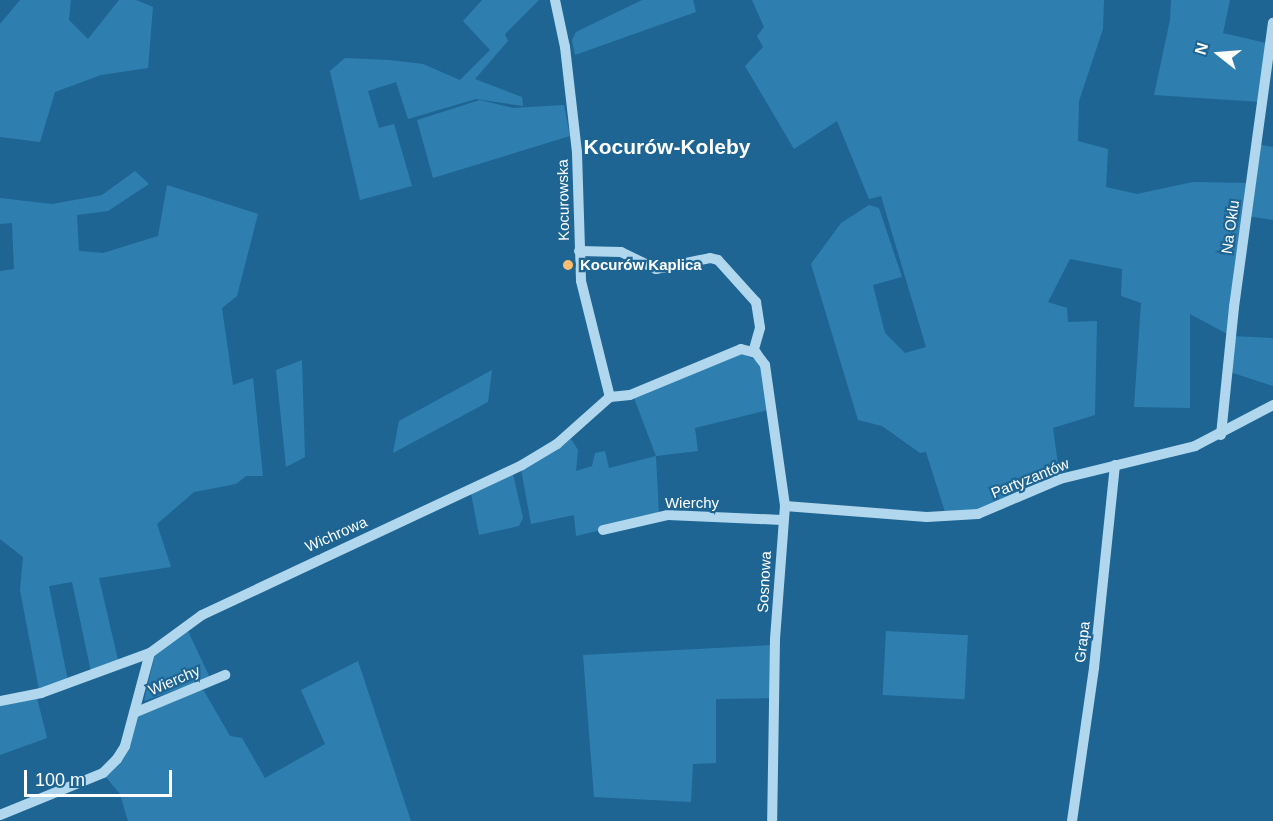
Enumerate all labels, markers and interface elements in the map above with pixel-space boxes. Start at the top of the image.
north arrow [1189,24,1249,84]
text: N [1191,41,1211,57]
district label: Kocurów-Koleby [584,134,750,160]
street label: Kocurowska [553,159,573,241]
street label: Na Oklu [1217,199,1243,255]
place label: Kocurów Kaplica [580,256,702,274]
marker: Kocurów Kaplica [561,258,575,272]
street label: Partyzantów [988,454,1072,502]
street label: Wierchy [665,494,719,512]
street label: Wichrowa [302,512,370,556]
street label: Sosnowa [753,551,775,613]
street label: Grapa [1071,620,1093,664]
street label: Wierchy [146,661,202,699]
scale bar [27,758,176,796]
text: 100 m [35,770,85,790]

